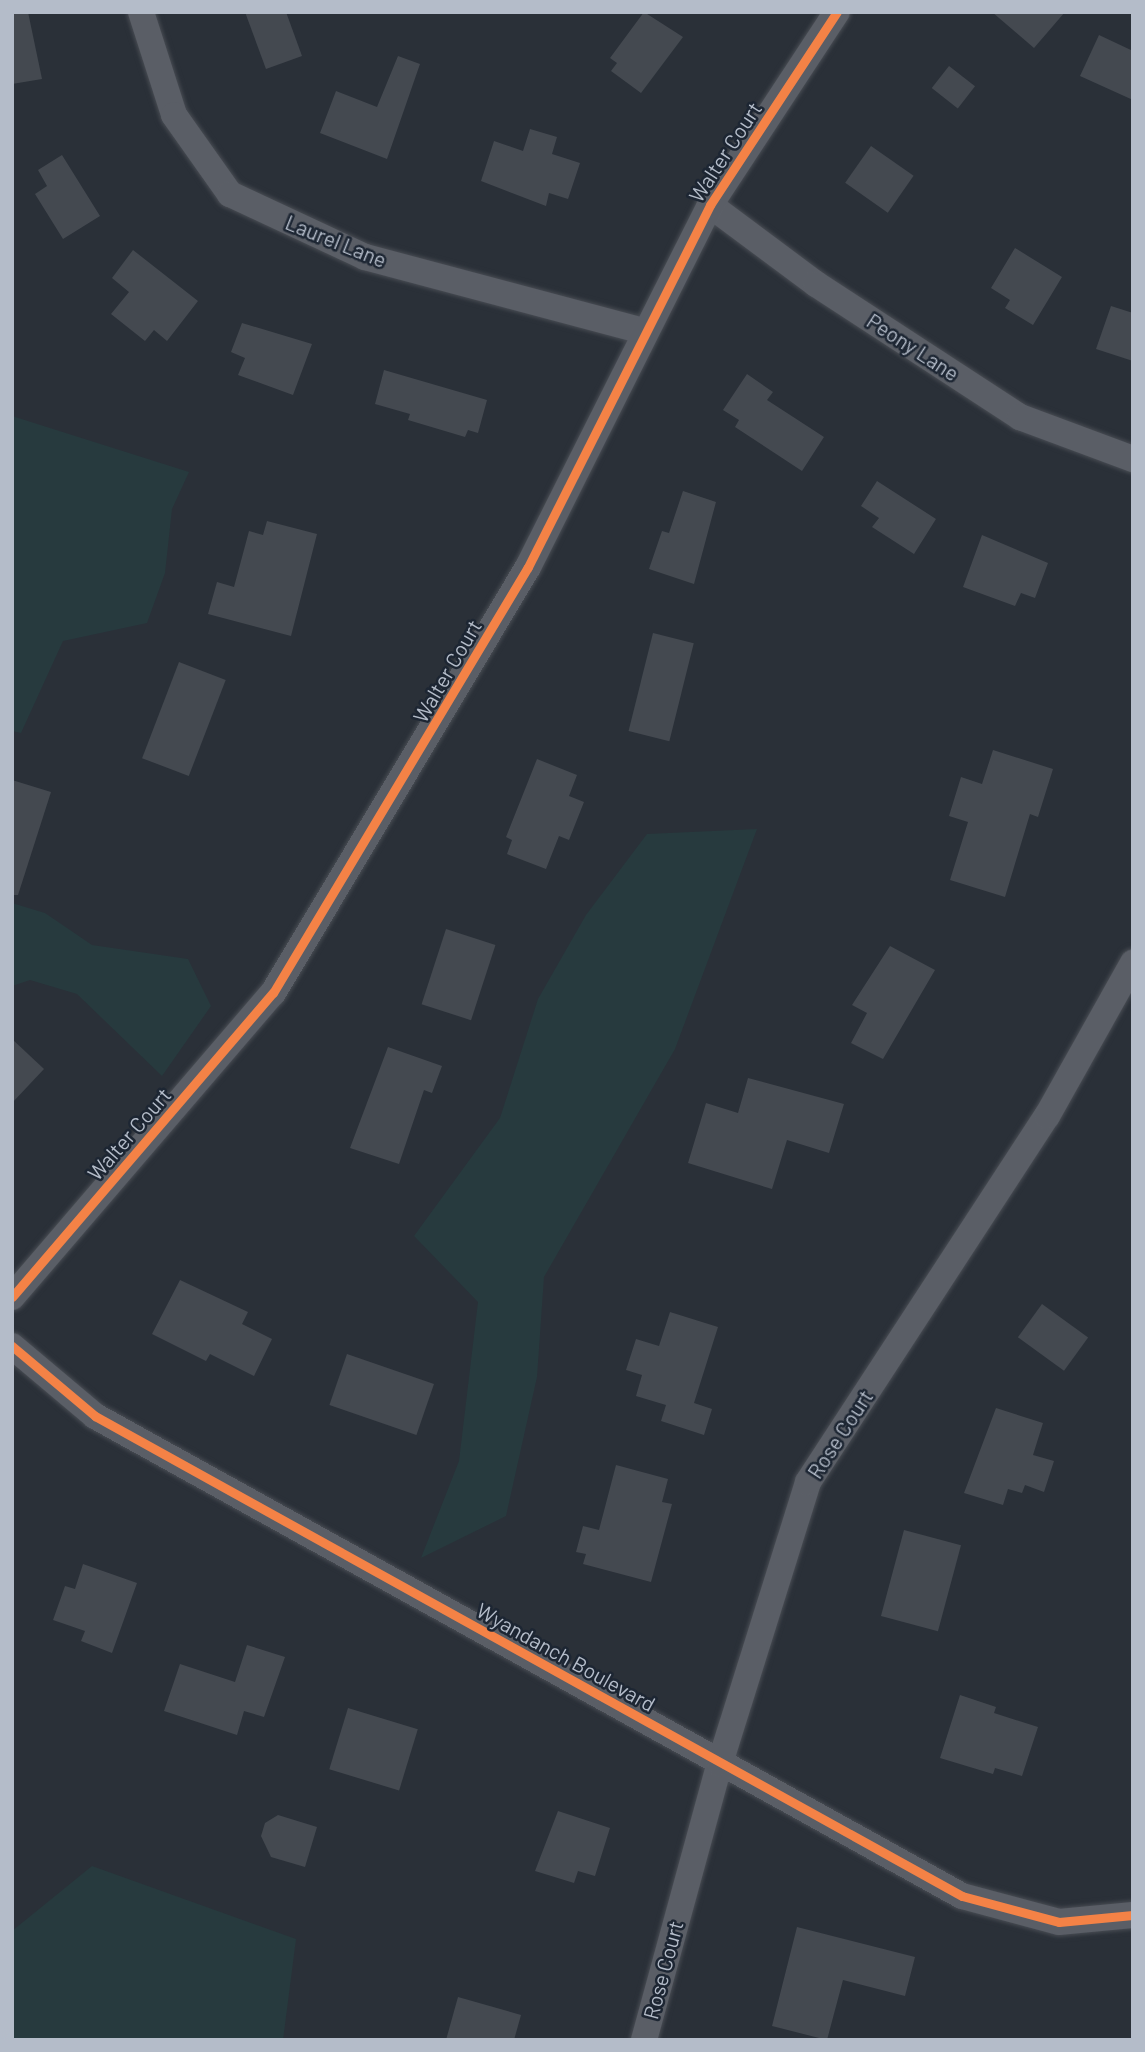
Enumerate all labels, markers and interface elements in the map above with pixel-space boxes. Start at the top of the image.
street label: Walter Court [683,97,767,207]
street label: Laurel Lane [282,209,390,273]
street label: Peony Lane [862,308,964,386]
street label: Walter Court [407,615,487,727]
street label: Walter Court [82,1083,176,1185]
street label: Rose Court [802,1385,878,1483]
street label: Wyandanch Boulevard [472,1597,660,1717]
street label: Rose Court [638,1918,688,2022]

